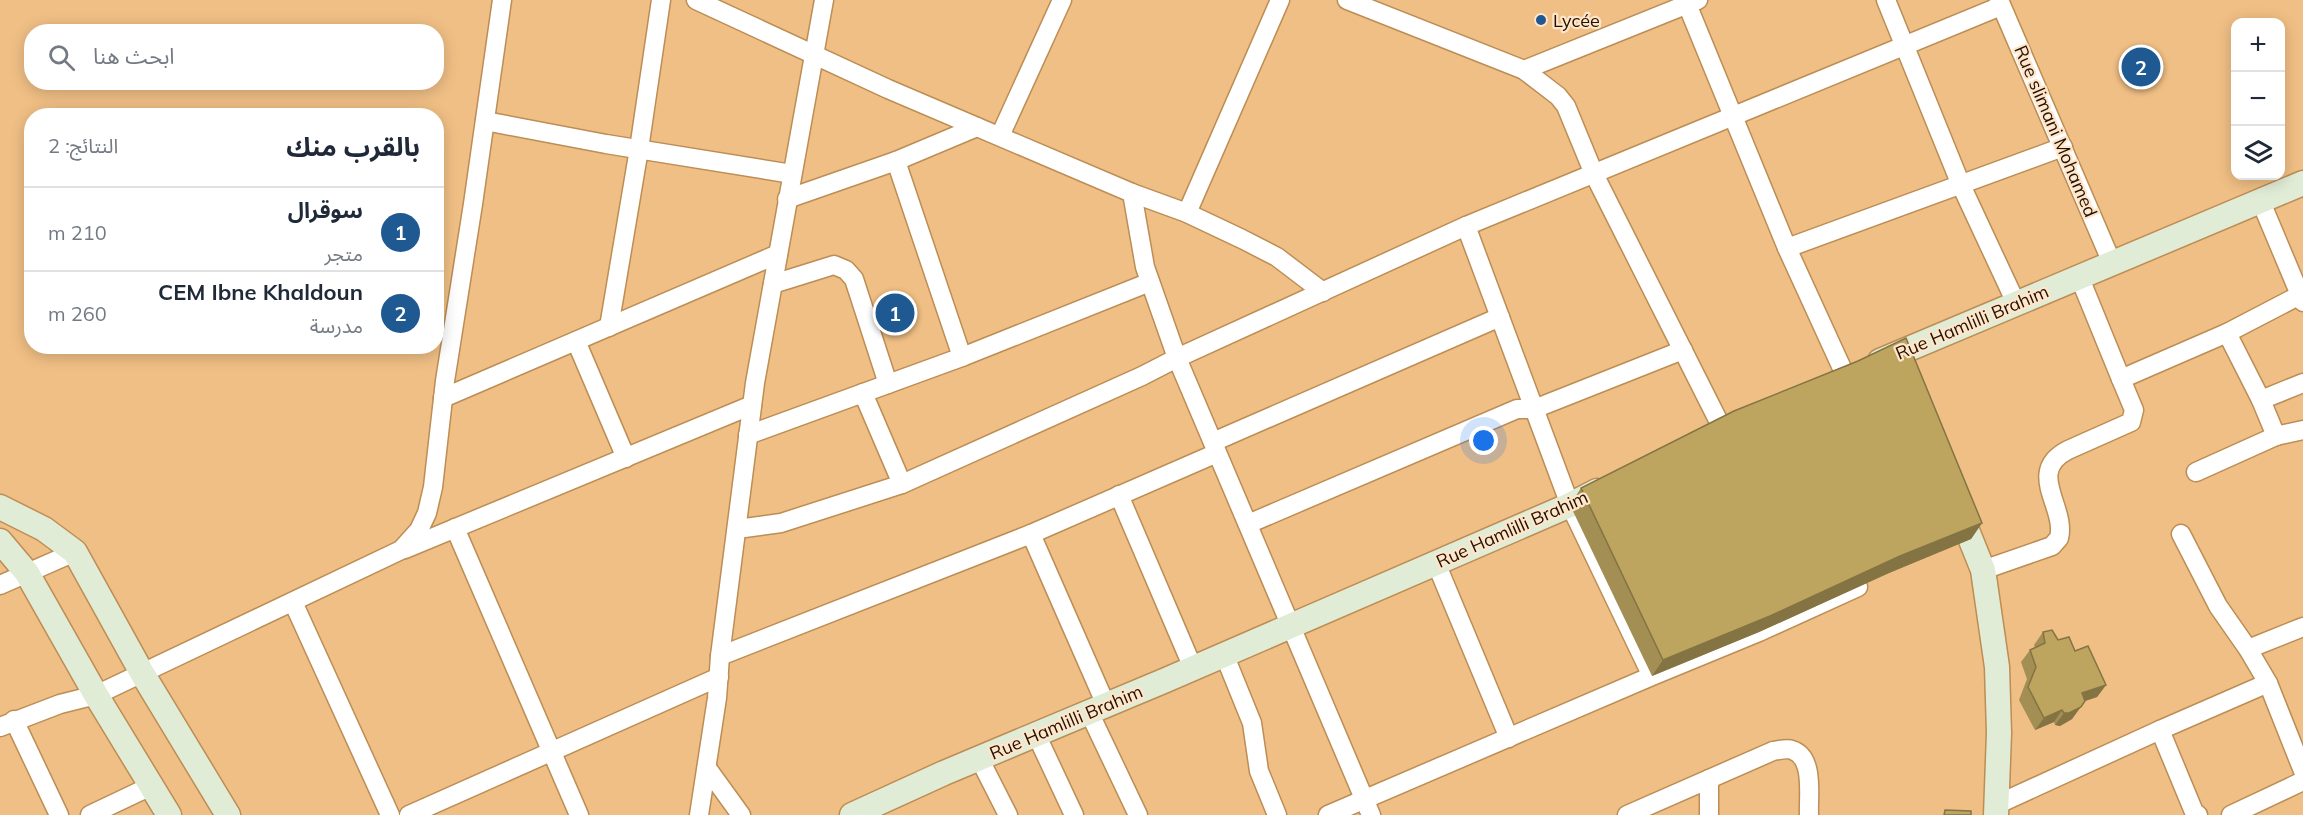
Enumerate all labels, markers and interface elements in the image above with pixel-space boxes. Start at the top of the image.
place label: Lycée [1553,9,1600,32]
marker: Lycée [1534,13,1548,27]
map controls [2231,18,2285,180]
button: + [2231,18,2285,72]
search box [24,24,444,90]
icon: search [45,41,78,74]
text: ابحث هنا [93,42,175,70]
street label: Rue slimani Mohamed [2009,42,2103,220]
pin: 2 [2122,44,2160,90]
button: − [2231,72,2285,126]
button: layers [2231,126,2285,180]
text: بالقرب منك [286,130,420,163]
text: النتائج: 2 [48,133,118,158]
text: سوقرال [288,196,363,224]
text: 210 m [48,220,107,245]
text: 1 [395,220,407,245]
text: متجر [324,241,363,266]
text: CEM Ibne Khaldoun [158,278,363,306]
street label: Rue Hamlilli Brahim [1892,279,2052,365]
pin: 1 [876,290,914,336]
text: 260 m [48,301,107,326]
text: 2 [395,301,407,326]
text: مدرسة [310,313,363,338]
your location [1469,426,1498,455]
street label: Rue Hamlilli Brahim [1432,485,1592,573]
street label: Rue Hamlilli Brahim [986,679,1146,765]

